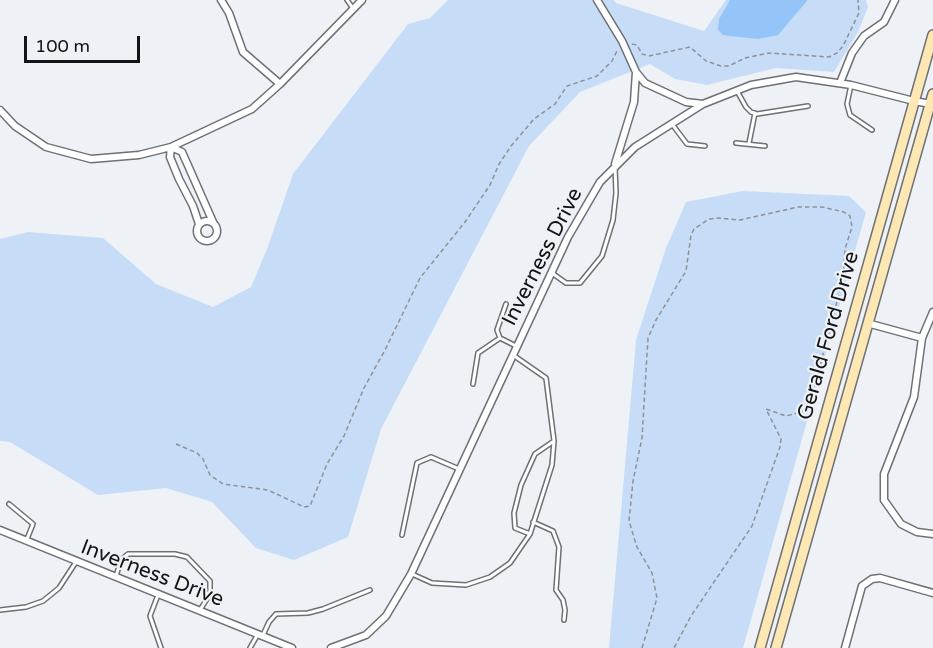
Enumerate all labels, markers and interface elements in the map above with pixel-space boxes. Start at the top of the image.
scale bar [27,24,142,62]
text: 100 m [35,35,90,57]
street label: Inverness Drive [497,184,589,330]
street label: Gerald Ford Drive [793,249,865,423]
street label: Inverness Drive [77,535,227,613]

